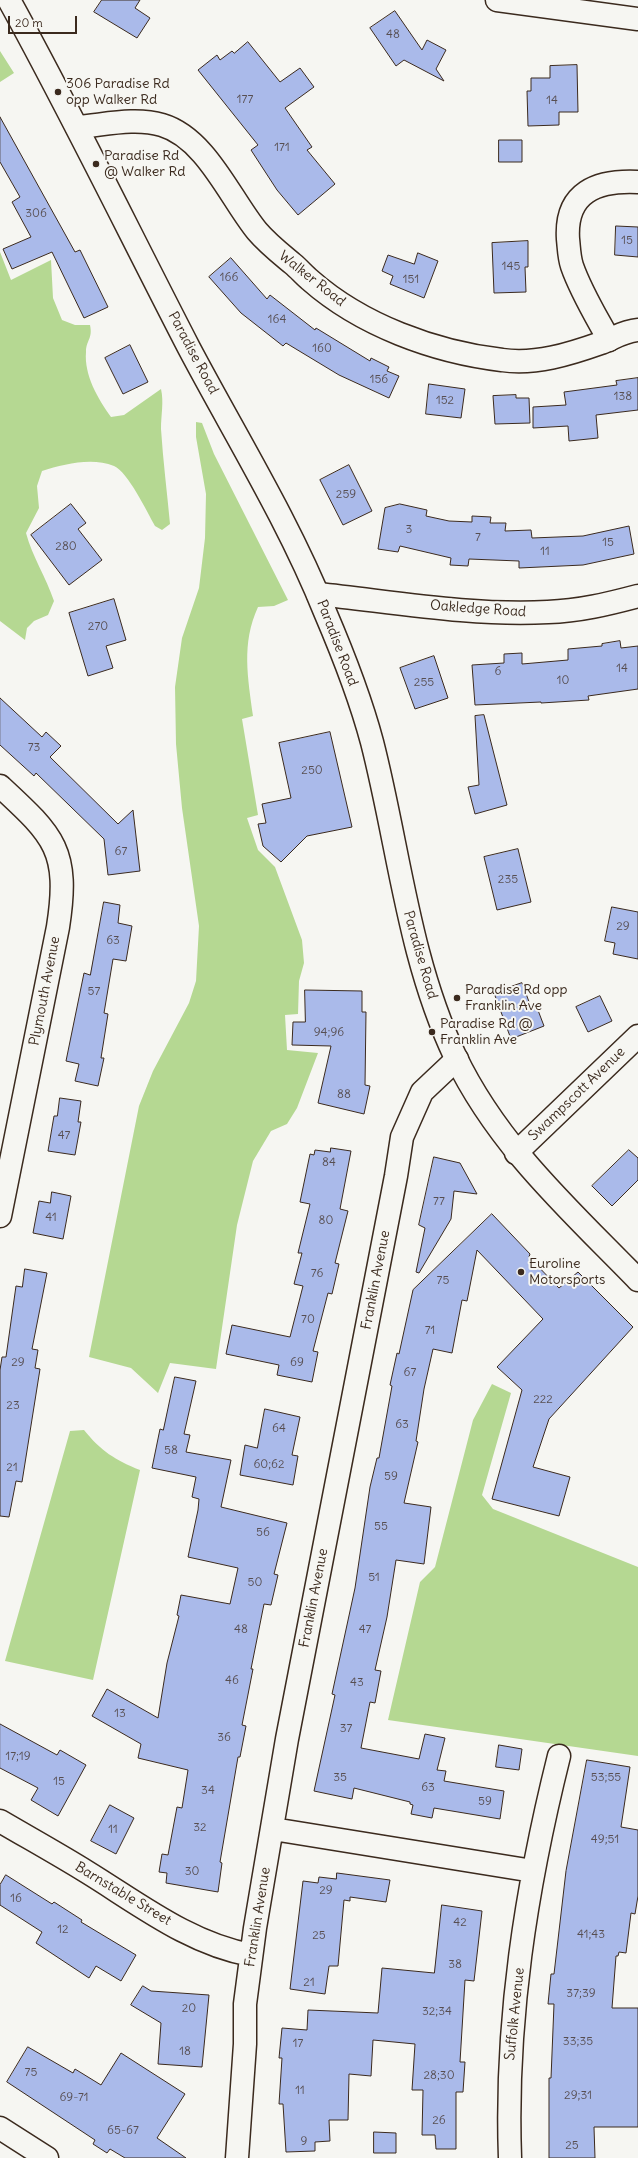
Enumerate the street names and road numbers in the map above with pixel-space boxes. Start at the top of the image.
street label: Walker Road [275,248,349,310]
street label: Paradise Road [164,309,222,397]
street label: Oakledge Road [429,597,527,621]
street label: Paradise Road [313,598,361,688]
street label: Paradise Road [399,909,441,1001]
street label: Plymouth Avenue [26,935,64,1047]
street label: Swampscott Avenue [525,1044,629,1144]
street label: Franklin Avenue [358,1229,394,1331]
street label: Franklin Avenue [296,1547,332,1649]
street label: Barnstable Street [72,1859,174,1929]
street label: Franklin Avenue [242,1866,274,1968]
street label: Suffolk Avenue [502,1967,528,2061]

